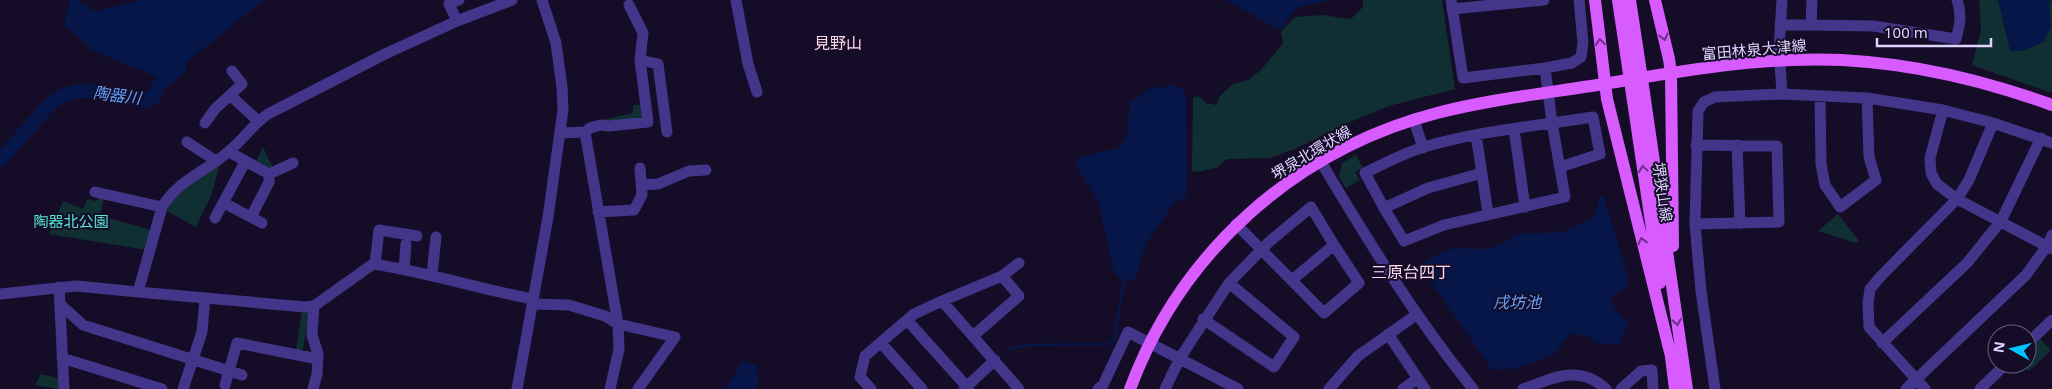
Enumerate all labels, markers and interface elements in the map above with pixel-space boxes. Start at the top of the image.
scale bar [1877,15,1991,47]
text: 100 m [1884,22,1928,42]
district label: 見野山 [814,32,862,54]
one-way arrow [1658,32,1669,41]
street label: 富田林泉大津線 [1701,34,1807,64]
one-way arrow [1595,38,1606,46]
water label: 陶器川 [92,81,144,109]
street label: 堺泉北環状線 [1267,120,1355,184]
street label: 堺狭山線 [1649,161,1677,223]
one-way arrow [1638,165,1648,174]
park label: 陶器北公園 [33,211,109,231]
one-way arrow [1637,236,1648,245]
district label: 三原台四丁 [1371,261,1451,283]
water label: 戌坊池 [1493,291,1543,313]
one-way arrow [1671,319,1682,327]
north arrow [1987,324,2037,374]
text: N [1988,340,2009,354]

